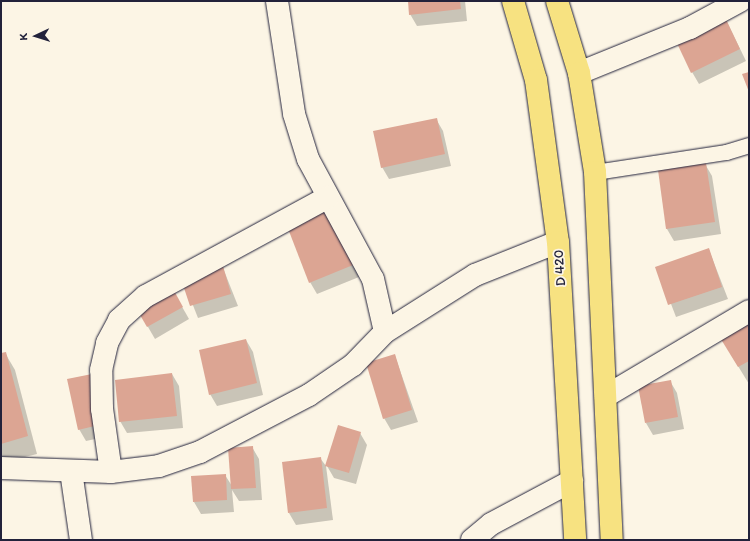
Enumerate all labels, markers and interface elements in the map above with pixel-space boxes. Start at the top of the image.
north arrow [16,16,56,56]
text: K [17,33,30,41]
street label: D 420 [550,249,570,287]

